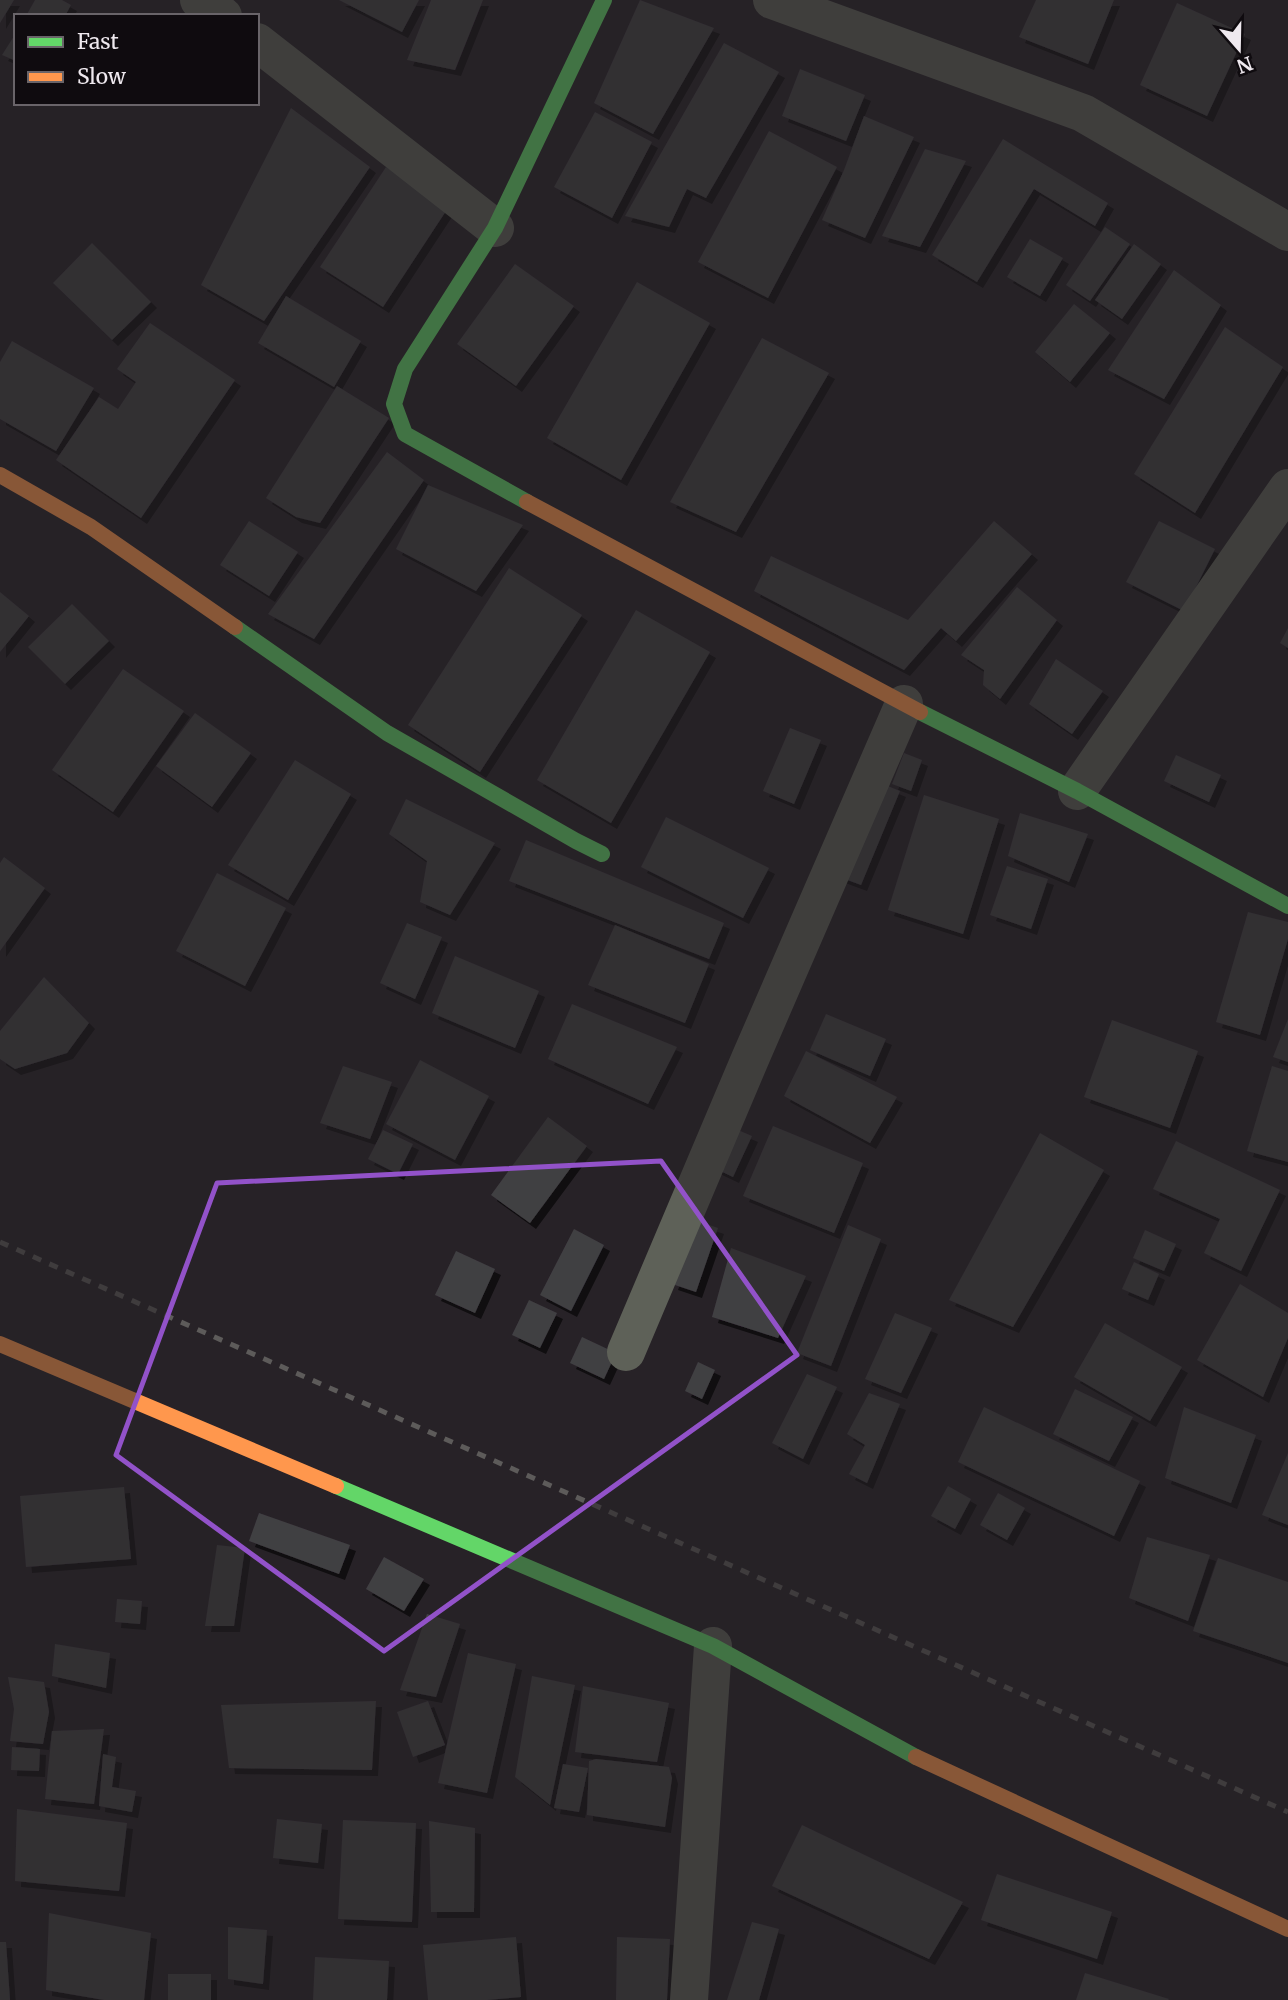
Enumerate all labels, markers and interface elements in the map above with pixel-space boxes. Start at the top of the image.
legend [14,14,259,105]
north arrow [1204,14,1274,84]
text: Fast [77,28,119,55]
text: N [1234,51,1256,79]
text: Slow [77,63,126,90]

